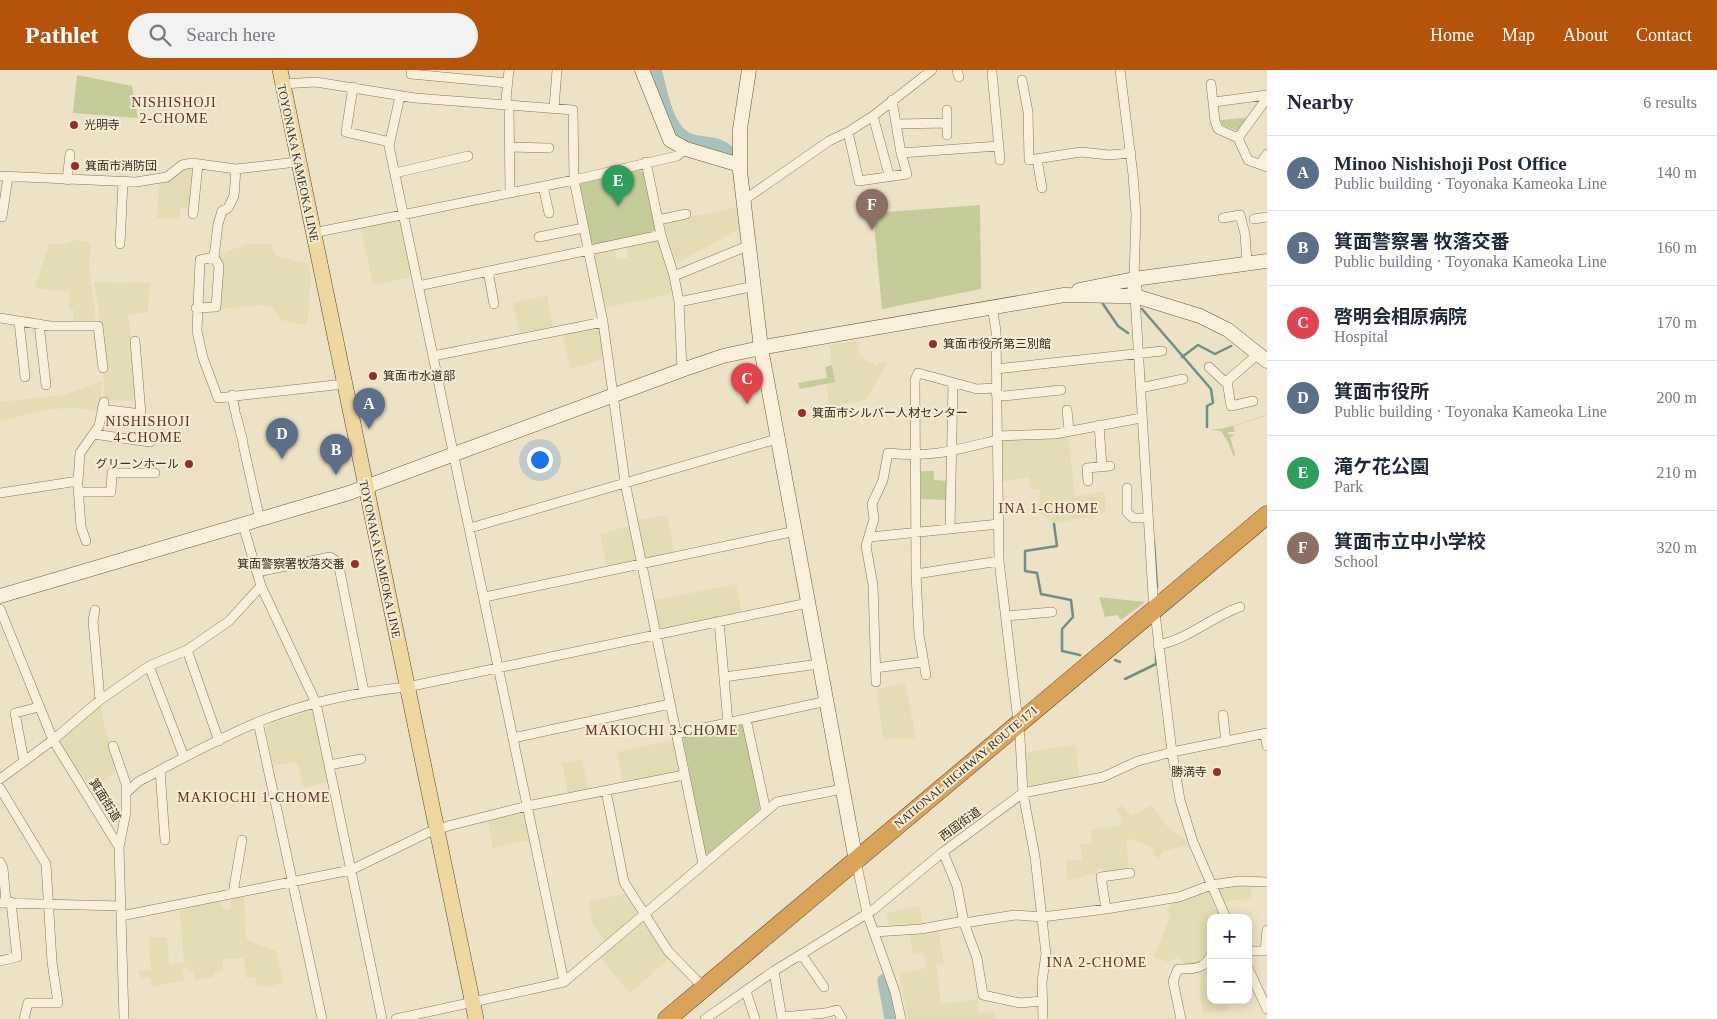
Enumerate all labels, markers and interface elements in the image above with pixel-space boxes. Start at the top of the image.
search box [128,13,478,58]
icon: search [146,21,174,49]
text: Pathlet [25,22,98,48]
text: Search here [186,24,275,45]
text: Home [1430,25,1474,45]
text: Map [1502,25,1535,45]
text: About [1563,25,1608,45]
text: Contact [1636,25,1692,45]
street label: TOYONAKA KAMEOKA LINE [274,83,322,243]
text: Nearby [1287,90,1354,114]
text: 6 results [1643,94,1697,111]
district label: NISHISHOJI 2-CHOME [131,95,217,126]
place label: 光明寺 [84,118,120,132]
marker: 光明寺 [68,119,80,131]
text: Minoo Nishishoji Post Office [1334,153,1567,174]
place label: 箕面市消防団 [85,159,157,173]
marker: 箕面市消防団 [69,160,81,172]
text: A [1297,164,1309,181]
text: 140 m [1657,164,1697,181]
pin: E [602,165,634,206]
text: Public building · Toyonaka Kameoka Line [1334,175,1607,192]
pin: F [856,189,888,230]
text: 箕面警察署 牧落交番 [1334,231,1510,252]
text: B [1298,239,1308,256]
text: 160 m [1657,239,1697,256]
text: Public building · Toyonaka Kameoka Line [1334,253,1607,270]
text: 啓明会相原病院 [1334,306,1467,327]
text: C [1297,314,1309,331]
text: 170 m [1657,314,1697,331]
text: Hospital [1334,328,1388,345]
place label: 箕面市役所第三別館 [943,337,1051,351]
marker: 箕面市役所第三別館 [927,338,939,350]
pin: C [731,363,763,404]
place label: 箕面市水道部 [383,369,455,383]
marker: 箕面市水道部 [367,370,379,382]
text: 箕面市役所 [1334,381,1429,402]
pin: A [353,388,385,429]
text: D [1297,389,1309,406]
text: 200 m [1657,389,1697,406]
text: Public building · Toyonaka Kameoka Line [1334,403,1607,420]
place label: 箕面市シルバー人材センター [812,406,968,420]
marker: 箕面市シルバー人材センター [796,407,808,419]
district label: NISHISHOJI 4-CHOME [105,414,191,445]
pin: D [266,418,298,459]
pin: B [320,434,352,475]
your location [527,447,553,473]
text: 滝ケ花公園 [1334,456,1429,477]
place label: グリーンホール [96,457,179,471]
marker: グリーンホール [183,458,195,470]
text: E [1298,464,1308,481]
text: 210 m [1657,464,1697,481]
text: Park [1334,478,1363,495]
street label: TOYONAKA KAMEOKA LINE [356,479,404,639]
district label: INA 1-CHOME [999,501,1099,516]
text: 箕面市立中小学校 [1334,531,1486,552]
text: F [1298,539,1308,556]
text: 320 m [1657,539,1697,556]
text: School [1334,553,1378,570]
place label: 箕面警察署牧落交番 [237,557,345,571]
marker: 箕面警察署牧落交番 [349,558,361,570]
street label: NATIONAL HIGHWAY ROUTE 171 [891,703,1041,831]
district label: MAKIOCHI 3-CHOME [585,723,739,738]
place label: 勝満寺 [1171,765,1207,779]
marker: 勝満寺 [1211,766,1223,778]
street label: 箕面街道 [86,776,124,824]
district label: MAKIOCHI 1-CHOME [177,790,331,805]
street label: 西国街道 [936,804,984,844]
map controls [1207,914,1252,1004]
button: + [1207,914,1252,959]
district label: INA 2-CHOME [1047,955,1147,970]
button: − [1207,959,1252,1004]

